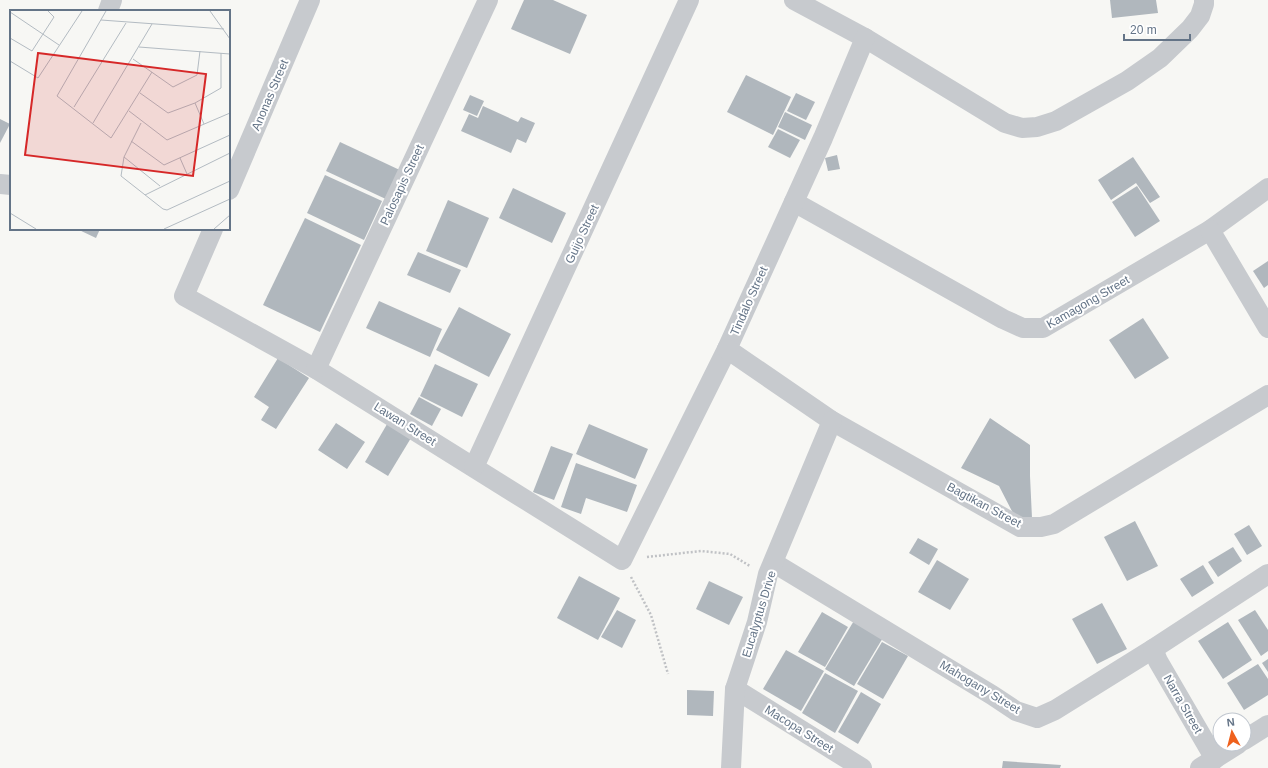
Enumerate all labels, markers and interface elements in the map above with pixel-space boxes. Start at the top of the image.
inset map [10,10,230,230]
scale bar [1124,16,1190,42]
text: 20 m [1130,23,1157,37]
street label: Anonas Street [249,57,292,133]
street label: Palosapis Street [377,142,427,228]
street label: Guijo Street [562,202,602,266]
street label: Tindalo Street [728,264,771,338]
street label: Kamagong Street [1044,272,1133,331]
street label: Lawan Street [371,399,439,449]
street label: Bagtikan Street [944,480,1024,531]
street label: Eucalyptus Drive [739,569,779,659]
street label: Mahogany Street [937,657,1023,717]
street label: Narra Street [1161,672,1206,736]
street label: Macopa Street [762,702,836,756]
north arrow [1212,712,1252,752]
text: N [1226,716,1236,729]

